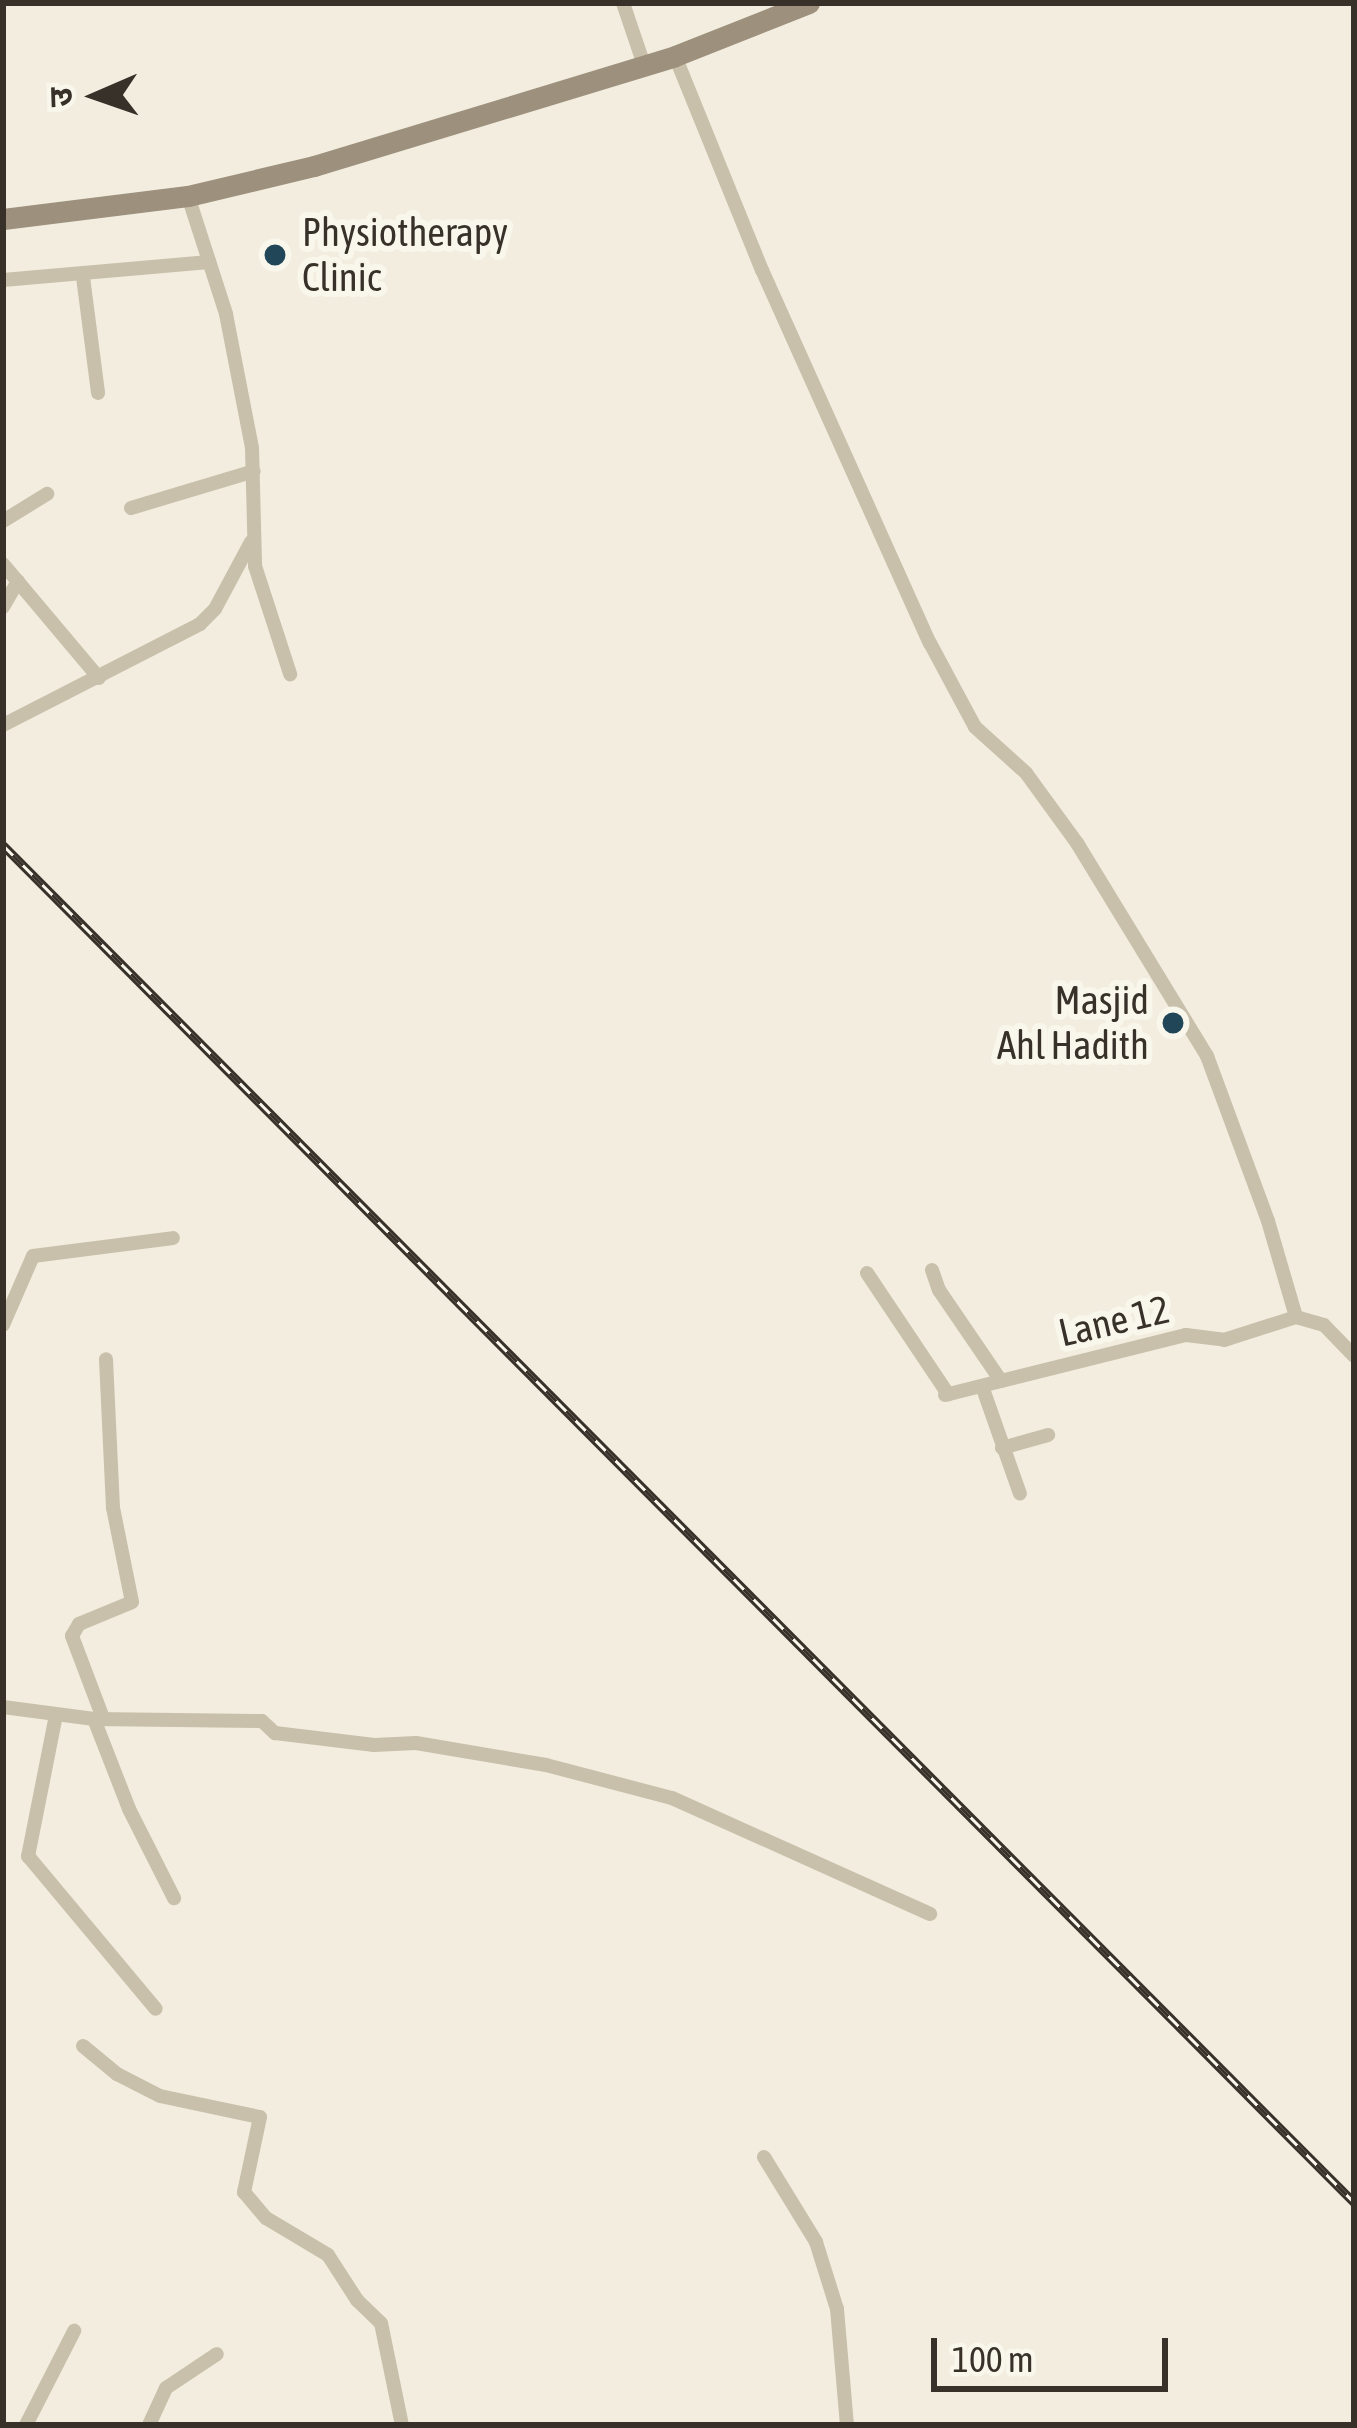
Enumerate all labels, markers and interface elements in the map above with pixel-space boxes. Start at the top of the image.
north arrow [36,36,156,156]
text: उ [41,87,79,108]
place label: Physiotherapy Clinic [302,210,508,301]
marker: Physiotherapy Clinic [259,239,291,271]
place label: Masjid Ahl Hadith [997,978,1149,1069]
marker: Masjid Ahl Hadith [1160,1010,1186,1036]
street label: Lane 12 [1054,1286,1174,1356]
scale bar [937,2314,1174,2388]
text: 100 m [952,2338,1034,2380]

